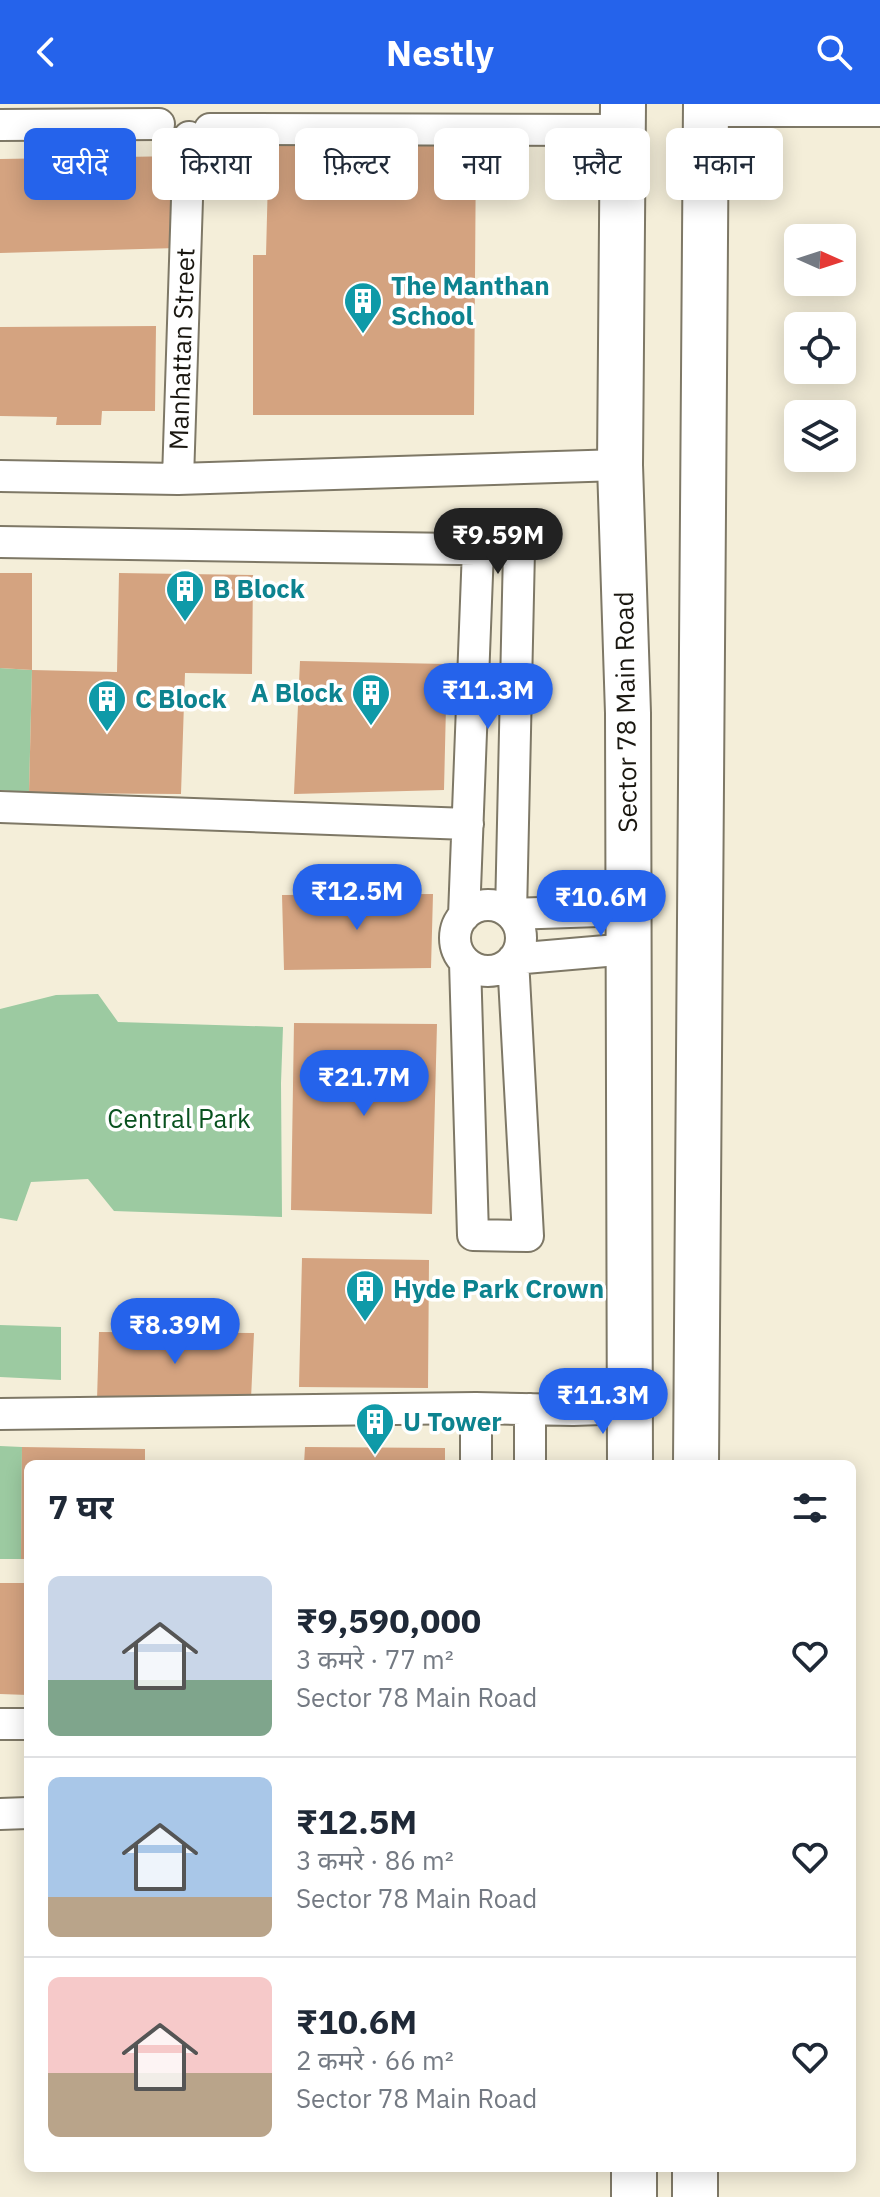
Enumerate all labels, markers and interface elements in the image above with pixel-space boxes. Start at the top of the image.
text: Nestly [386,29,494,76]
icon: back [24,30,68,74]
icon: search [812,30,856,74]
chip: खरीदें [24,128,136,200]
chip: किराया [152,128,279,200]
chip: फ़िल्टर [295,128,418,200]
chip: नया [434,128,529,200]
chip: फ़्लैट [545,128,650,200]
chip: मकान [666,128,783,200]
north arrow [784,224,856,296]
map controls [784,224,856,472]
street label: Manhattan Street [160,247,202,451]
place label: The Manthan School [391,268,550,332]
building icon: The Manthan School [342,280,384,335]
button: locate [784,312,856,384]
button: layers [784,400,856,472]
pin: ₹9.59M [433,508,563,576]
text: ₹9.59M [452,517,544,551]
building icon: B Block [164,568,206,623]
place label: B Block [213,571,305,605]
street label: Sector 78 Main Road [606,591,644,833]
pin: ₹11.3M [423,663,553,731]
building icon: A Block [350,672,392,727]
text: ₹11.3M [442,672,534,706]
place label: A Block [251,675,343,709]
building icon: C Block [86,678,128,733]
place label: C Block [135,681,226,715]
pin: ₹12.5M [292,864,422,932]
pin: ₹10.6M [536,870,666,938]
text: ₹12.5M [311,873,403,907]
text: ₹10.6M [555,879,647,913]
pin: ₹21.7M [299,1050,429,1118]
text: ₹21.7M [318,1059,410,1093]
park label: Central Park [107,1101,251,1135]
building icon: Hyde Park Crown [344,1268,386,1323]
place label: Hyde Park Crown [393,1271,604,1305]
pin: ₹8.39M [110,1298,240,1366]
text: ₹8.39M [129,1307,221,1341]
pin: ₹11.3M [538,1368,668,1436]
text: ₹11.3M [557,1377,649,1411]
building icon: U Tower [354,1401,396,1456]
place label: U Tower [403,1404,502,1438]
text: 7 घर [48,1484,113,1528]
icon: filters [788,1486,832,1530]
text: ₹9,590,000 [296,1598,481,1642]
icon: home [112,1608,208,1704]
icon: heart [788,1634,832,1678]
text: 3 कमरे · 77 m² [296,1642,454,1676]
text: Sector 78 Main Road [296,1680,537,1714]
text: ₹12.5M [296,1799,417,1843]
icon: home [112,1809,208,1905]
icon: heart [788,1835,832,1879]
text: 3 कमरे · 86 m² [296,1843,454,1877]
text: Sector 78 Main Road [296,1881,537,1915]
text: ₹10.6M [296,1999,417,2043]
icon: home [112,2009,208,2105]
icon: heart [788,2035,832,2079]
text: 2 कमरे · 66 m² [296,2043,454,2077]
text: Sector 78 Main Road [296,2081,537,2115]

